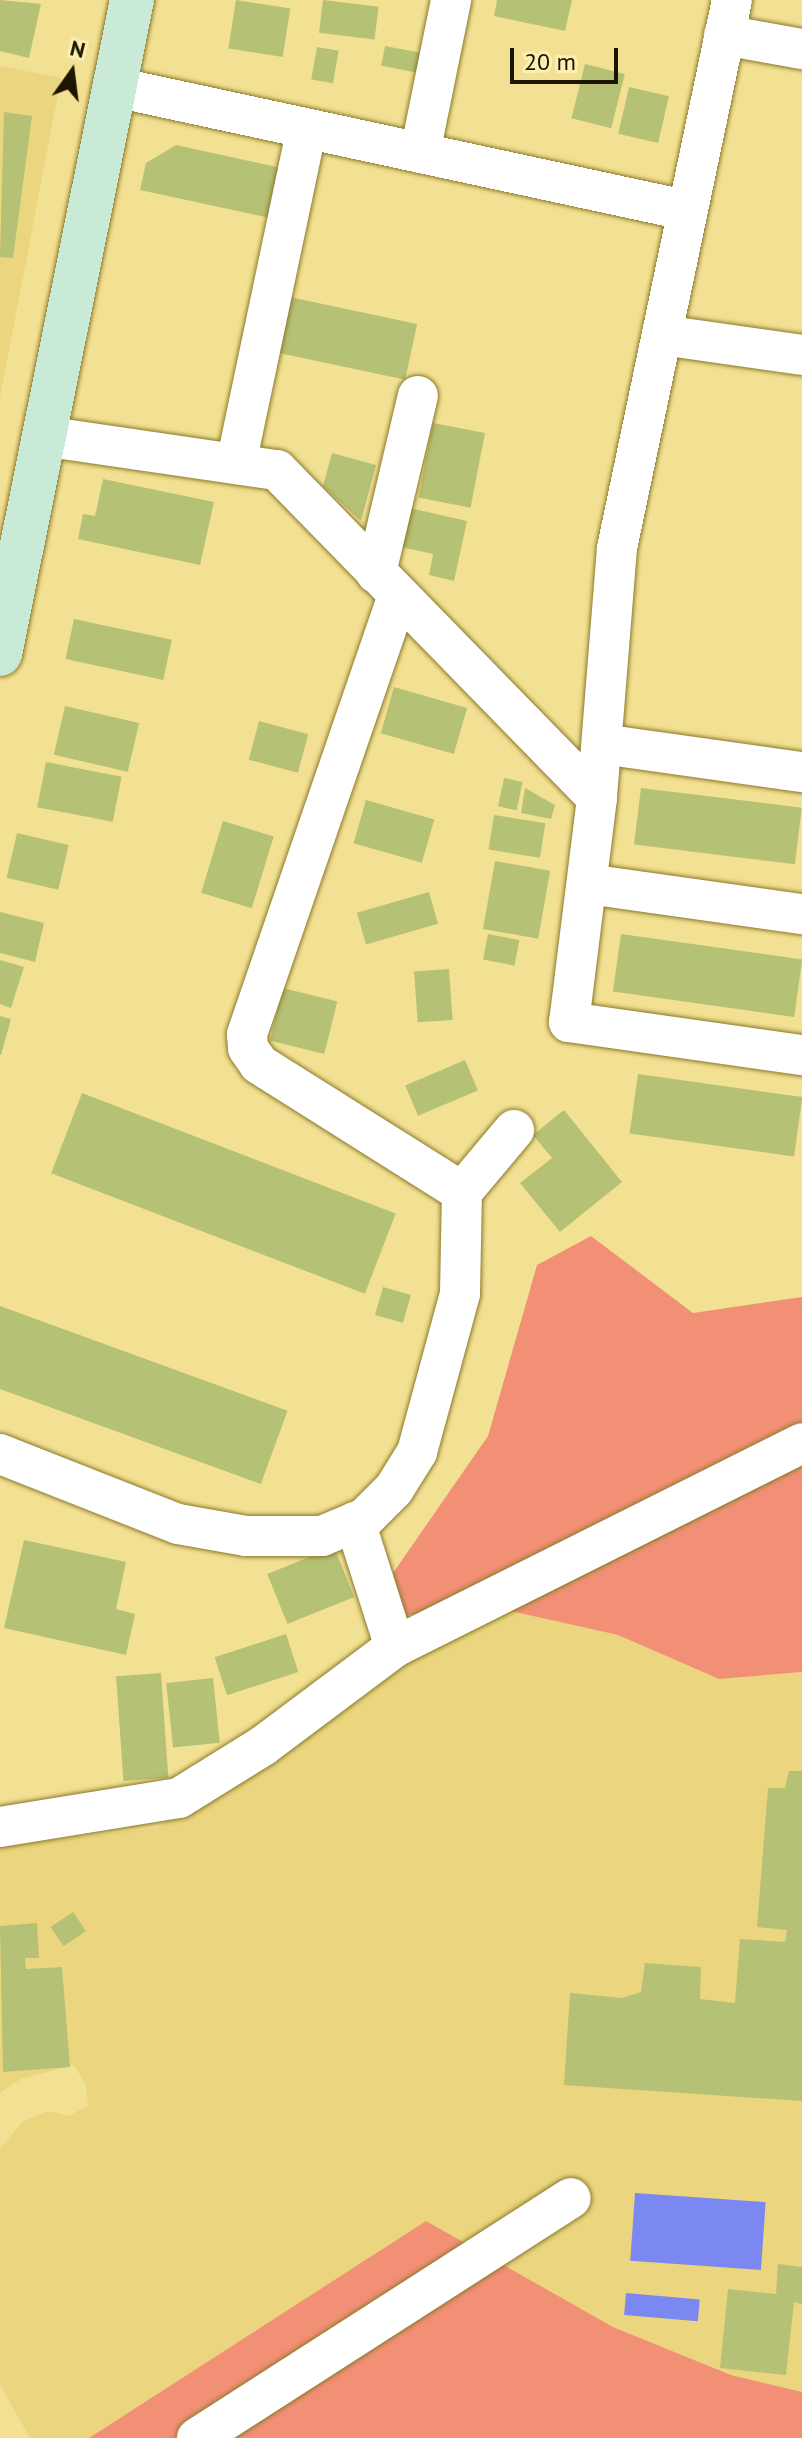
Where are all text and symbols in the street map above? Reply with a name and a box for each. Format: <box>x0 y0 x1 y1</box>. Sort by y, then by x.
north arrow <box>32 32 112 112</box>
scale bar <box>514 32 622 82</box>
text: N <box>67 33 88 64</box>
text: 20 m <box>524 46 576 77</box>

